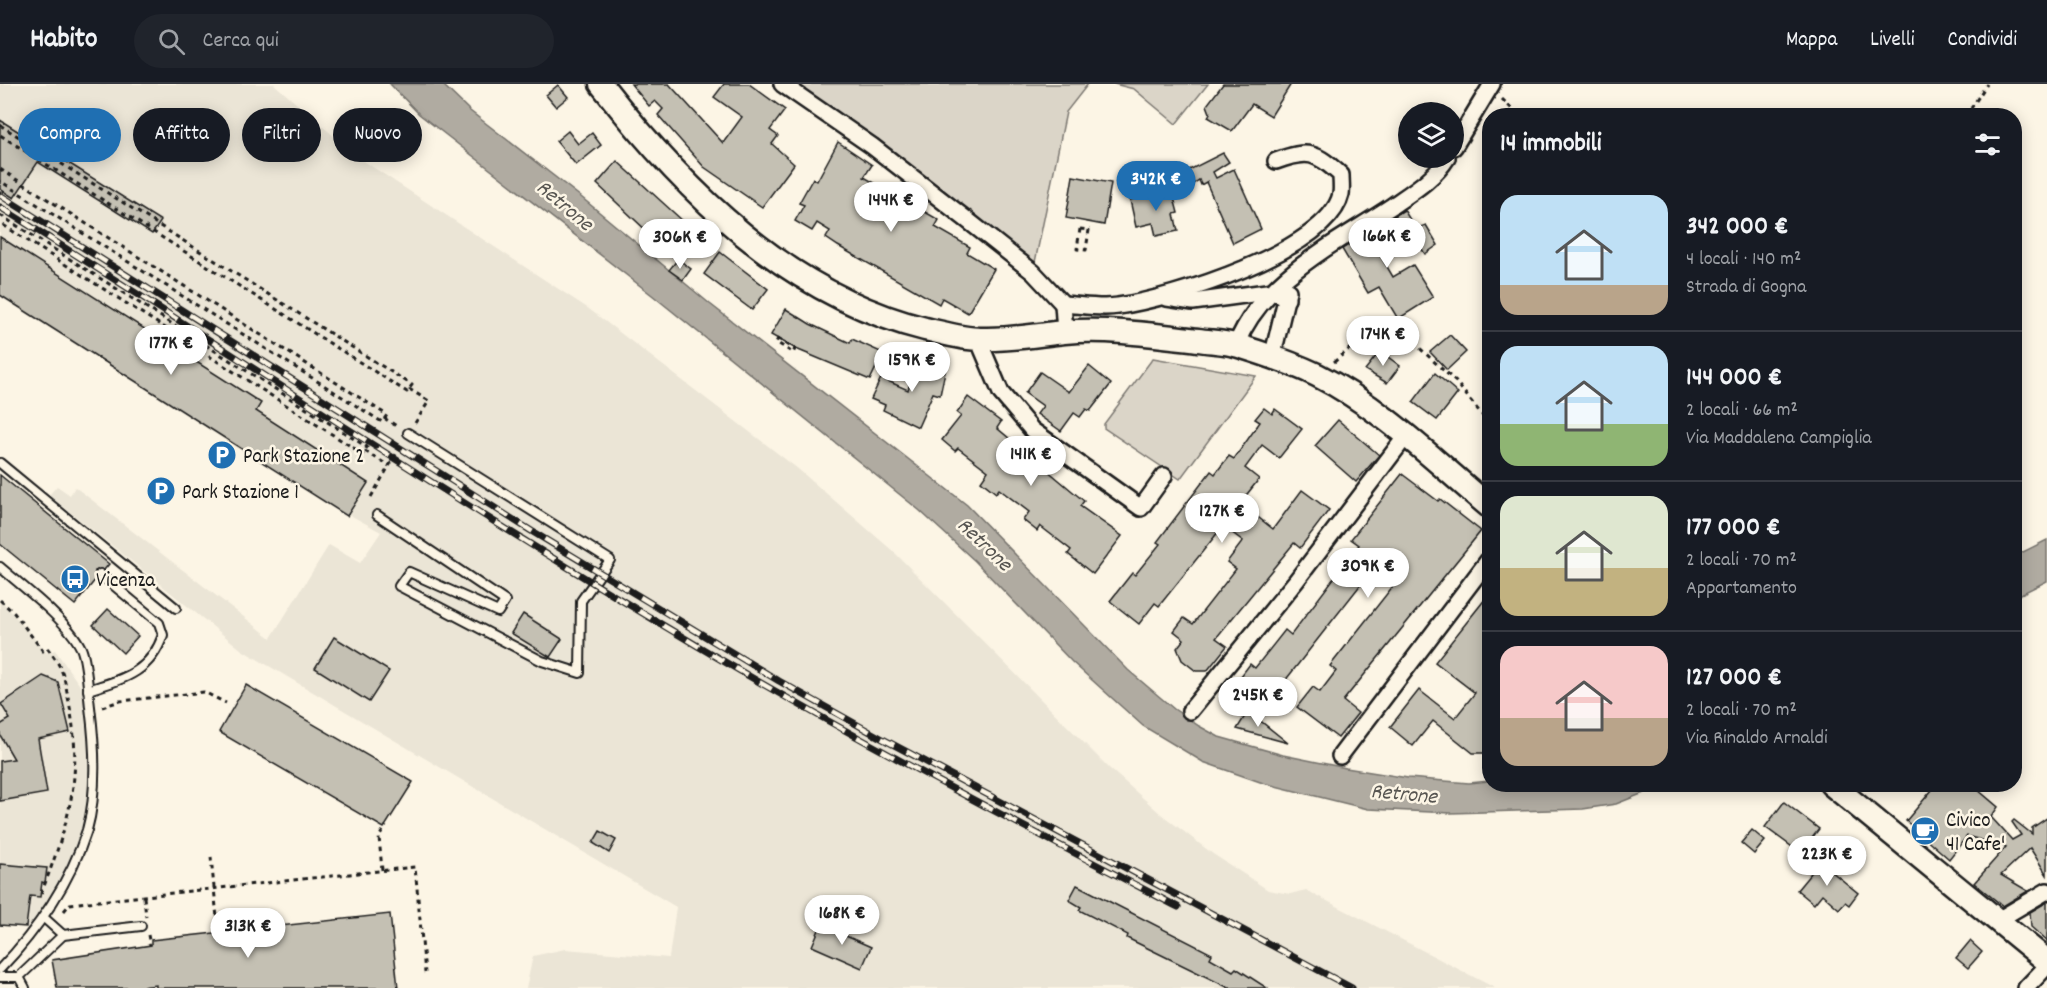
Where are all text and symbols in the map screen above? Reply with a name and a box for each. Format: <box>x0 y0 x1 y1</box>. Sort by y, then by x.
search box <box>134 14 554 68</box>
text: Habito <box>30 21 98 61</box>
icon: search <box>155 25 188 58</box>
text: Cerca qui <box>203 26 279 57</box>
text: Mappa <box>1786 26 1837 56</box>
text: Livelli <box>1870 26 1915 56</box>
text: Condividi <box>1948 26 2017 56</box>
map controls <box>1398 102 1464 168</box>
button: layers <box>1398 102 1464 168</box>
chip: Compra <box>18 108 121 162</box>
chip: Affitta <box>133 108 230 162</box>
chip: Filtri <box>242 108 321 162</box>
chip: Nuovo <box>333 108 422 162</box>
text: 14 immobili <box>1500 126 1601 163</box>
icon: filters <box>1971 128 2004 161</box>
pin: 342K € <box>1107 161 1205 212</box>
text: 342K € <box>1131 166 1181 194</box>
water label: Retrone <box>528 173 600 241</box>
pin: 144K € <box>842 182 940 233</box>
text: 144K € <box>868 187 914 215</box>
text: 342 000 € <box>1686 209 1789 246</box>
pin: 166K € <box>1338 218 1436 269</box>
pin: 306K € <box>631 219 729 270</box>
icon: home <box>1548 219 1620 291</box>
text: 166K € <box>1363 223 1411 251</box>
text: 306K € <box>653 224 707 252</box>
text: 4 locali · 140 m² <box>1686 246 1801 274</box>
text: Strada di Gogna <box>1686 274 1806 302</box>
pin: 174K € <box>1334 316 1432 367</box>
text: 174K € <box>1360 321 1406 349</box>
pin: 177K € <box>122 325 220 376</box>
text: 177K € <box>149 330 193 358</box>
pin: 159K € <box>863 342 961 393</box>
text: 159K € <box>888 347 936 375</box>
text: 144 000 € <box>1686 360 1782 397</box>
icon: home <box>1548 370 1620 442</box>
text: 2 locali · 66 m² <box>1686 397 1798 425</box>
text: Via Maddalena Campiglia <box>1686 425 1872 453</box>
pin: 141K € <box>982 436 1080 487</box>
parking icon: Park Stazione 2 <box>206 439 238 471</box>
text: 141K € <box>1010 441 1052 469</box>
place label: Park Stazione 2 <box>243 443 365 473</box>
parking icon: Park Stazione 1 <box>145 475 177 507</box>
place label: Park Stazione 1 <box>182 479 299 509</box>
pin: 127K € <box>1173 493 1271 544</box>
text: 127K € <box>1199 498 1245 526</box>
text: 177 000 € <box>1686 510 1781 547</box>
water label: Retrone <box>949 511 1019 581</box>
icon: home <box>1548 520 1620 592</box>
text: 2 locali · 70 m² <box>1686 547 1797 575</box>
pin: 309K € <box>1319 548 1417 599</box>
text: 309K € <box>1341 553 1395 581</box>
bus stop icon: Vicenza <box>59 563 91 595</box>
place label: Vicenza <box>96 567 156 597</box>
text: Appartamento <box>1686 575 1797 603</box>
text: 127 000 € <box>1686 660 1782 697</box>
icon: home <box>1548 670 1620 742</box>
pin: 245K € <box>1209 677 1307 728</box>
text: 245K € <box>1232 682 1284 710</box>
text: 2 locali · 70 m² <box>1686 697 1797 725</box>
text: Via Rinaldo Arnaldi <box>1686 725 1828 753</box>
water label: Retrone <box>1369 777 1439 814</box>
place label: Civico 41 Cafe' <box>1946 807 2005 861</box>
cafe icon: Civico 41 Cafe' <box>1909 815 1941 847</box>
pin: 223K € <box>1778 836 1876 887</box>
text: 223K € <box>1801 841 1853 869</box>
pin: 168K € <box>793 895 891 946</box>
text: 168K € <box>818 900 866 928</box>
pin: 313K € <box>199 908 297 959</box>
text: 313K € <box>224 913 272 941</box>

